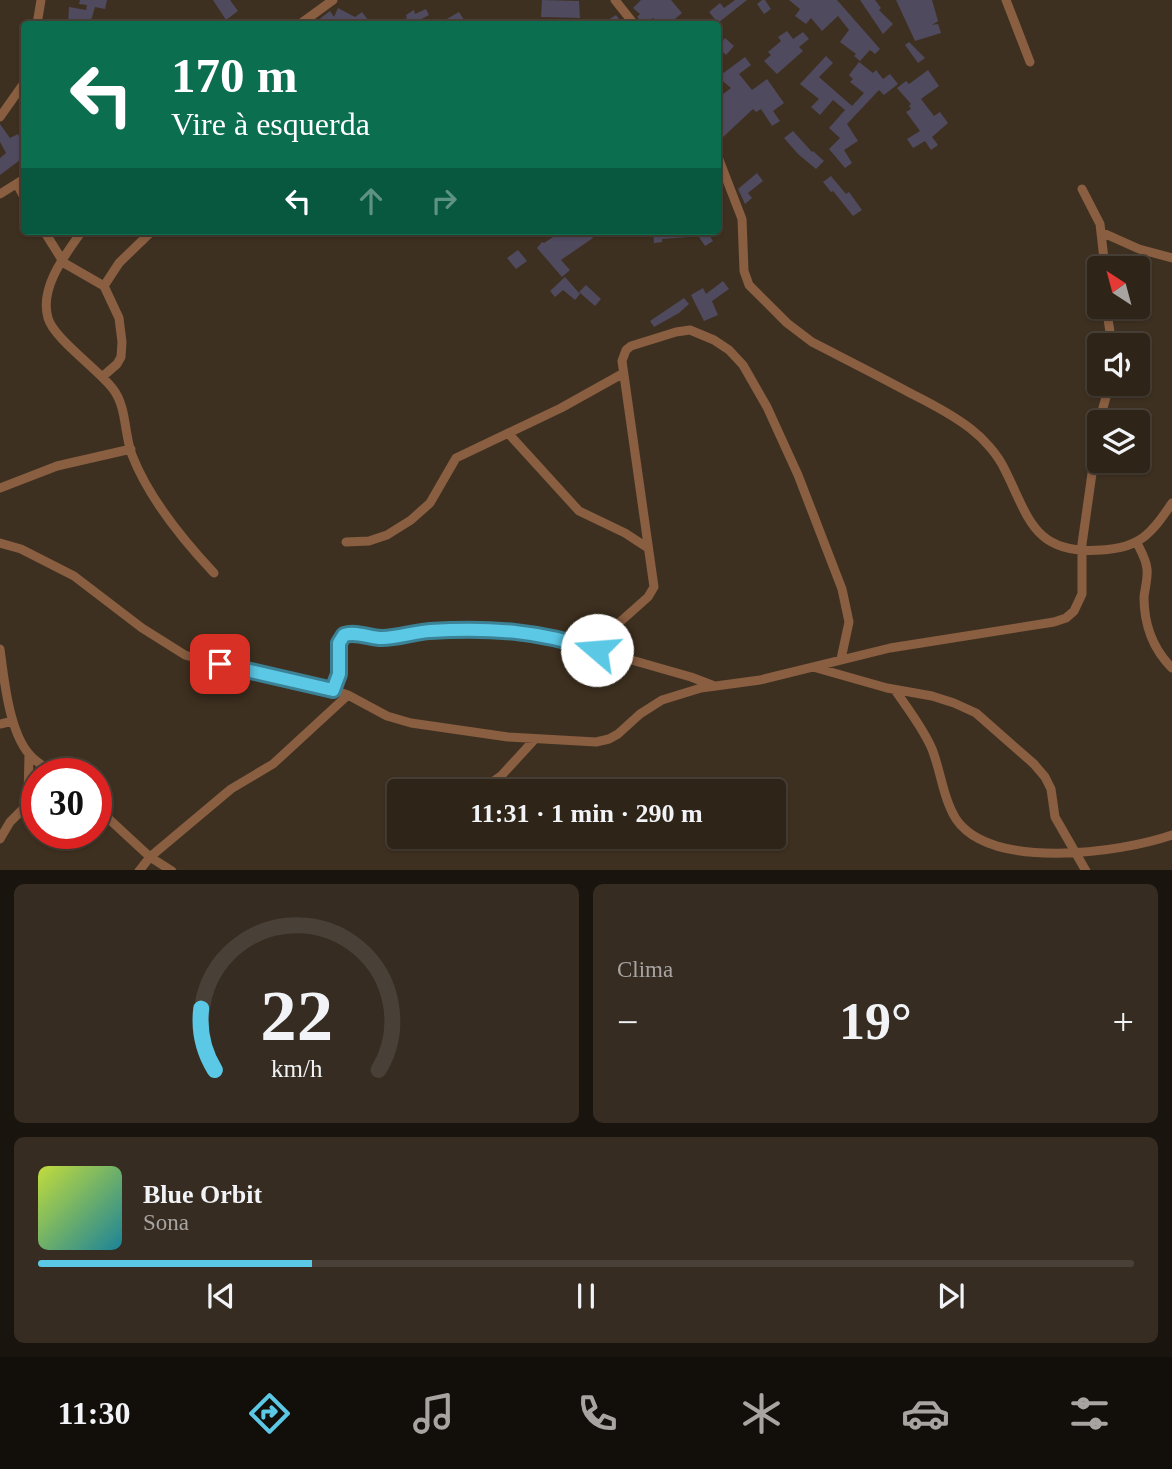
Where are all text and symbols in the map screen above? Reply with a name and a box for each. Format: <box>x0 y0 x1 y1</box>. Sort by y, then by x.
text: 170 m <box>171 48 298 103</box>
icon: left <box>56 49 147 140</box>
text: Vire à esquerda <box>171 106 370 142</box>
icon: left <box>279 182 317 220</box>
icon: ahead <box>352 182 390 220</box>
icon: right <box>425 182 463 220</box>
north arrow <box>1087 256 1150 318</box>
map controls <box>1087 256 1150 473</box>
button: sound <box>1087 333 1150 396</box>
button: layers <box>1087 410 1150 473</box>
position arrow <box>560 613 634 687</box>
pin <box>190 634 250 694</box>
icon: arrive <box>201 645 239 683</box>
speed limit sign: 30 <box>21 758 112 849</box>
text: 11:31 · 1 min · 290 m <box>470 799 703 828</box>
text: Clima <box>617 957 673 982</box>
text: 22 <box>260 975 333 1056</box>
text: 19° <box>839 993 912 1050</box>
text: − <box>617 1001 638 1043</box>
text: + <box>1113 1001 1134 1043</box>
text: km/h <box>271 1054 323 1081</box>
text: Blue Orbit <box>143 1180 262 1209</box>
text: Sona <box>143 1210 189 1235</box>
icon: previous <box>202 1277 240 1315</box>
icon: pause <box>567 1277 605 1315</box>
icon: next <box>932 1277 970 1315</box>
icon: directions <box>245 1389 294 1438</box>
icon: music <box>409 1389 458 1438</box>
icon: phone <box>573 1389 622 1438</box>
icon: climate <box>737 1389 786 1438</box>
icon: car <box>901 1389 950 1438</box>
icon: filters <box>1065 1389 1114 1438</box>
text: 11:30 <box>58 1395 130 1431</box>

